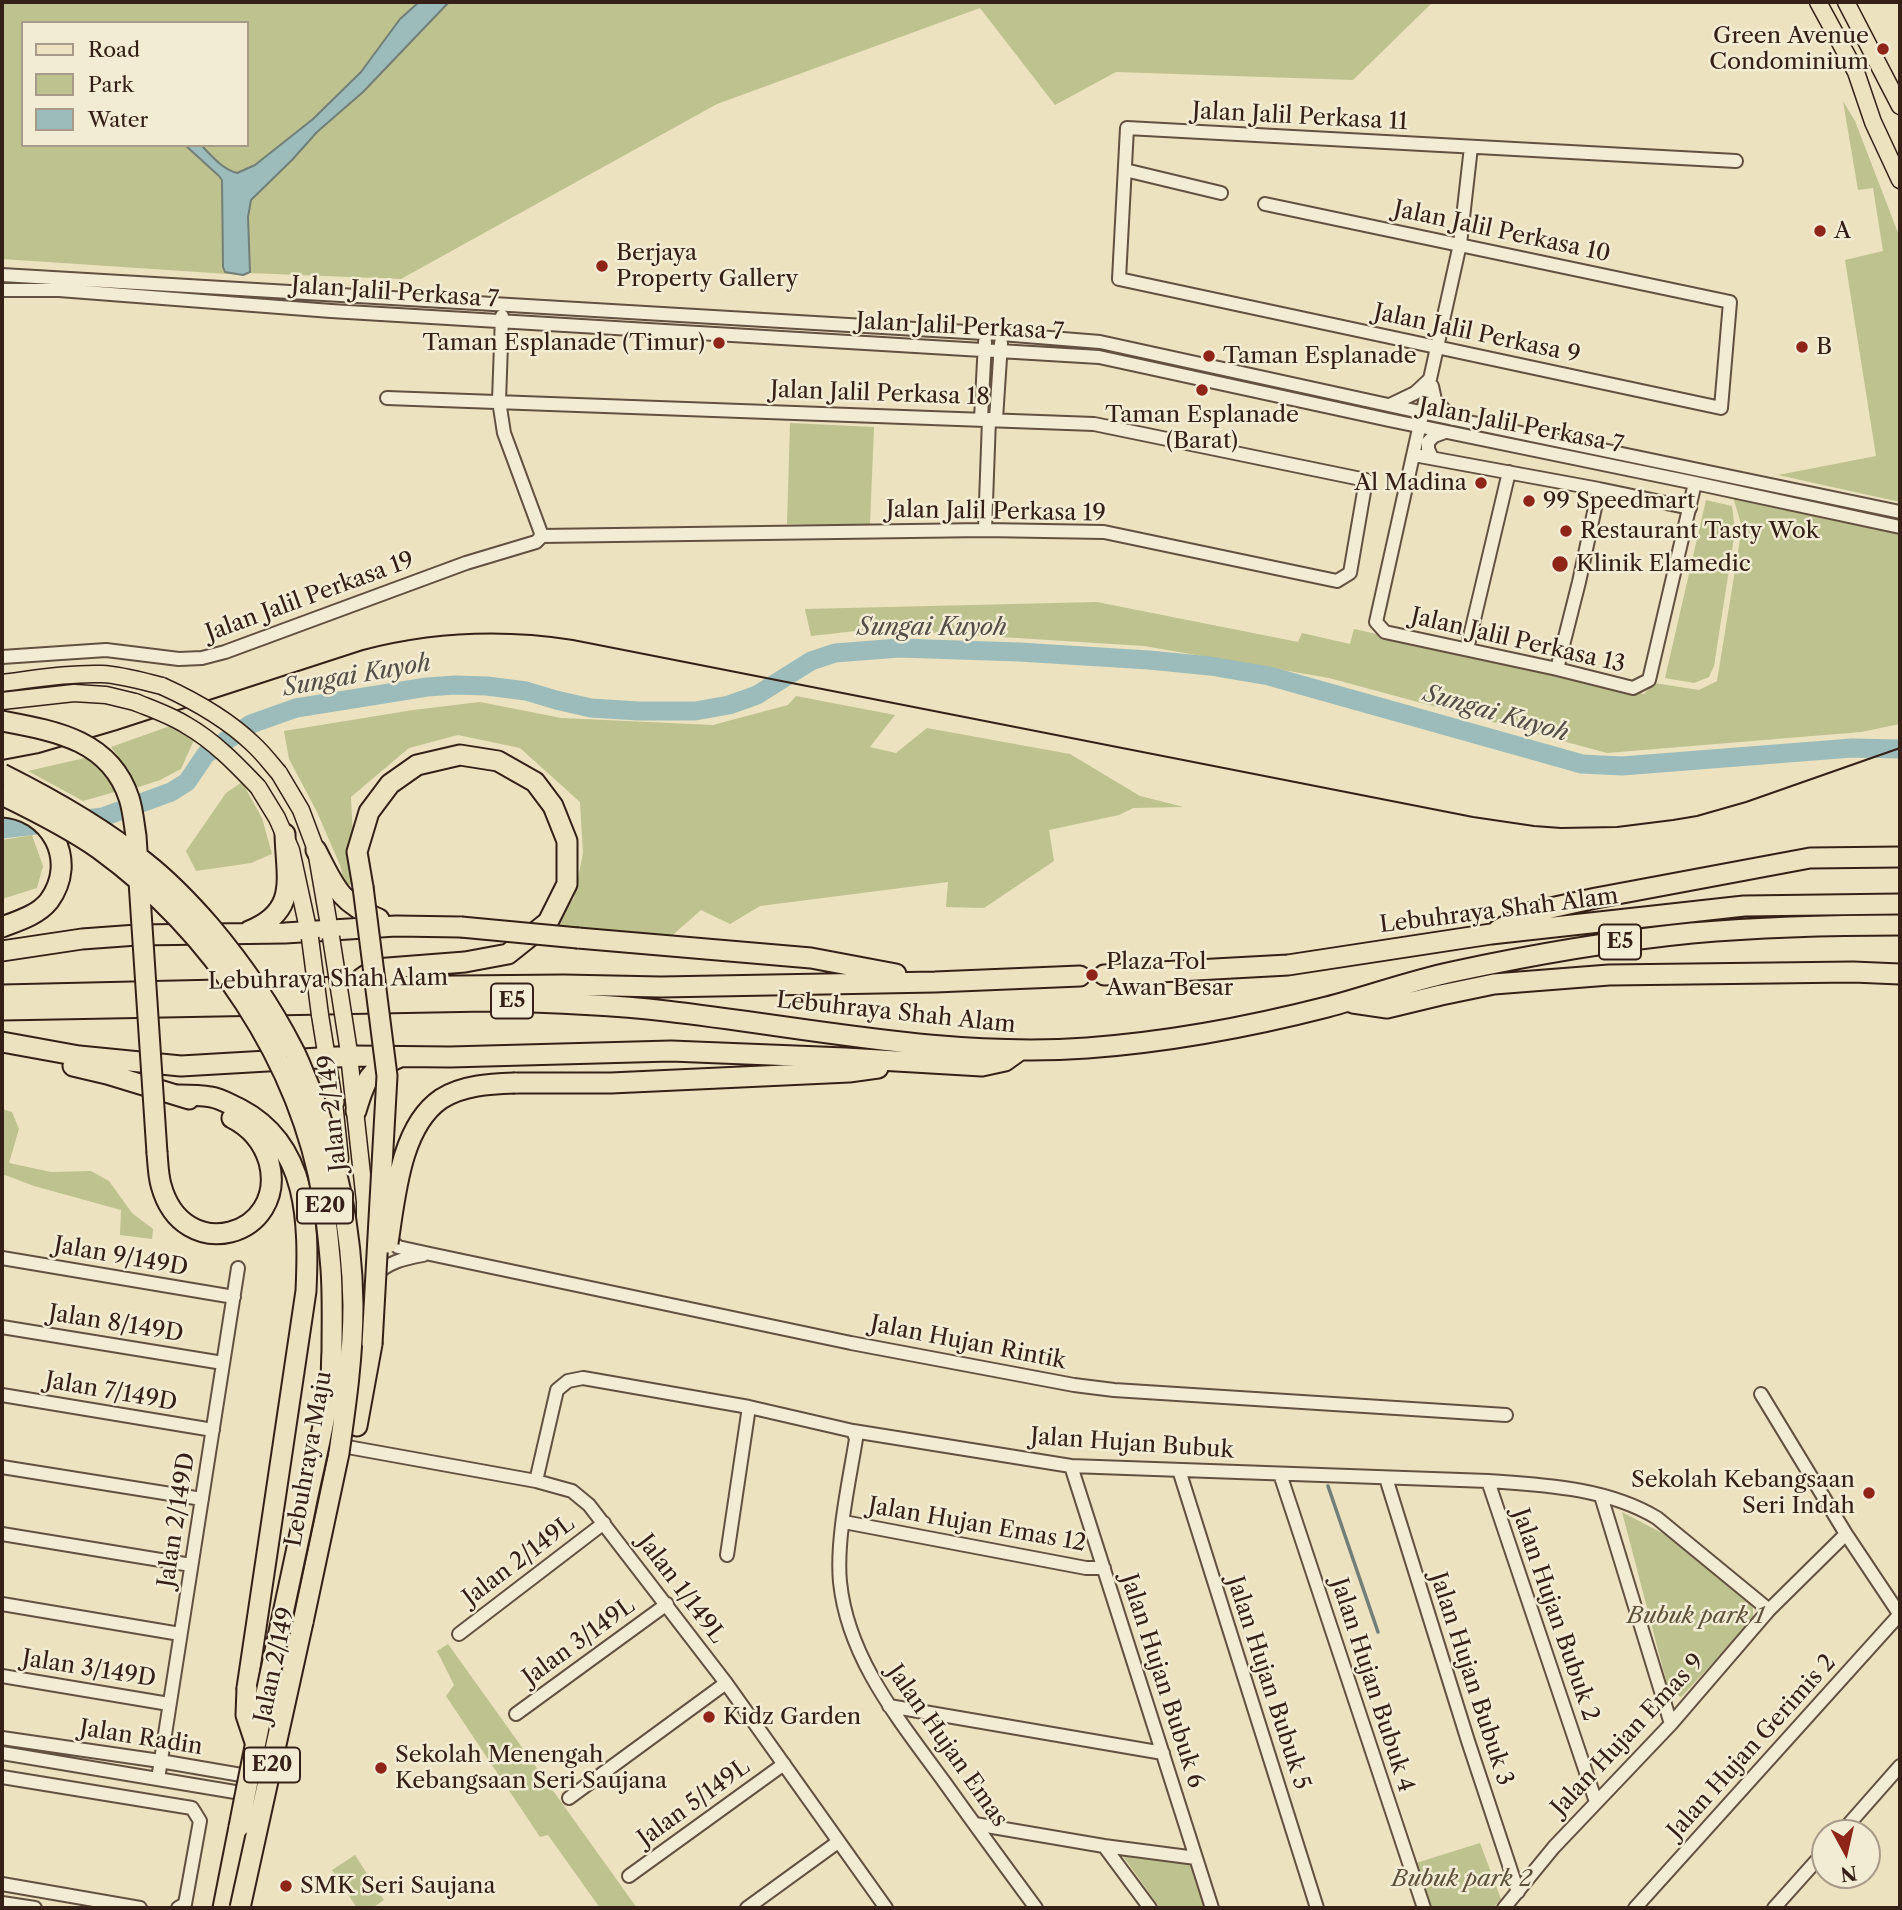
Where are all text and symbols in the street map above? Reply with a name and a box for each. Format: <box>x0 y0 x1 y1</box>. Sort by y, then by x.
legend <box>21 21 248 147</box>
place label: Green Avenue Condominium <box>1709 22 1869 76</box>
text: Road <box>88 37 140 62</box>
marker: Green Avenue Condominium <box>1875 41 1891 57</box>
text: Park <box>88 72 134 97</box>
street label: Jalan Jalil Perkasa 11 <box>1191 98 1409 136</box>
text: Water <box>88 107 148 132</box>
street label: Jalan Jalil Perkasa 10 <box>1391 196 1613 268</box>
place label: A <box>1834 217 1851 245</box>
marker: A <box>1812 223 1828 239</box>
place label: Berjaya Property Gallery <box>616 239 798 293</box>
marker: Berjaya Property Gallery <box>594 258 610 274</box>
street label: Jalan Jalil Perkasa 7 <box>290 272 500 314</box>
street label: Jalan Jalil Perkasa 9 <box>1371 299 1583 369</box>
street label: Jalan Jalil Perkasa 7 <box>855 308 1065 346</box>
place label: Taman Esplanade (Timur) <box>423 329 705 357</box>
place label: B <box>1816 333 1832 361</box>
marker: Taman Esplanade (Timur) <box>711 335 727 351</box>
marker: B <box>1794 339 1810 355</box>
place label: Taman Esplanade <box>1223 342 1417 370</box>
marker: Taman Esplanade <box>1201 348 1217 364</box>
street label: Jalan Jalil Perkasa 18 <box>770 376 990 412</box>
marker: Taman Esplanade (Barat) <box>1194 382 1210 398</box>
street label: Jalan Jalil Perkasa 7 <box>1416 393 1626 459</box>
place label: Taman Esplanade (Barat) <box>1105 401 1299 455</box>
place label: Al Madina <box>1354 469 1467 497</box>
marker: Al Madina <box>1473 475 1489 491</box>
place label: 99 Speedmart <box>1543 487 1695 515</box>
marker: 99 Speedmart <box>1521 493 1537 509</box>
street label: Jalan Jalil Perkasa 19 <box>886 496 1106 528</box>
place label: Restaurant Tasty Wok <box>1580 517 1819 545</box>
marker: Restaurant Tasty Wok <box>1558 523 1574 539</box>
street label: Jalan Jalil Perkasa 19 <box>202 546 418 648</box>
place label: Klinik Elamedic <box>1576 550 1751 578</box>
marker: Klinik Elamedic <box>1550 554 1570 574</box>
street label: Jalan Jalil Perkasa 13 <box>1408 603 1628 679</box>
water label: Sungai Kuyoh <box>857 614 1007 642</box>
water label: Sungai Kuyoh <box>281 649 433 703</box>
water label: Sungai Kuyoh <box>1420 680 1572 748</box>
street label: Lebuhraya Shah Alam <box>1378 883 1620 939</box>
road number: E5 <box>1599 925 1641 960</box>
place label: Plaza Tol Awan Besar <box>1106 948 1234 1002</box>
street label: Lebuhraya Shah Alam <box>208 964 448 996</box>
marker: Plaza Tol Awan Besar <box>1084 967 1100 983</box>
road number: E5 <box>491 984 533 1018</box>
street label: Lebuhraya Shah Alam <box>775 987 1017 1039</box>
street label: Jalan 2/149 <box>313 1053 353 1173</box>
road number: E20 <box>297 1188 353 1224</box>
street label: Jalan 9/149D <box>52 1232 190 1282</box>
street label: Jalan 8/149D <box>47 1300 185 1348</box>
street label: Jalan Hujan Rintik <box>868 1310 1068 1376</box>
street label: Jalan 7/149D <box>43 1367 179 1417</box>
street label: Lebuhraya Maju <box>280 1369 338 1549</box>
street label: Jalan Hujan Bubuk <box>1029 1423 1235 1465</box>
street label: Jalan 2/149D <box>153 1451 201 1589</box>
place label: Sekolah Kebangsaan Seri Indah <box>1631 1466 1855 1520</box>
marker: Sekolah Kebangsaan Seri Indah <box>1861 1485 1877 1501</box>
street label: Jalan Hujan Emas 12 <box>866 1492 1088 1558</box>
street label: Jalan Hujan Bubuk 2 <box>1506 1505 1604 1725</box>
street label: Jalan 2/149L <box>458 1510 580 1612</box>
street label: Jalan 1/149L <box>631 1529 731 1649</box>
street label: Jalan Hujan Bubuk 3 <box>1423 1569 1519 1789</box>
street label: Jalan Hujan Bubuk 6 <box>1114 1571 1210 1791</box>
street label: Jalan Hujan Bubuk 5 <box>1221 1573 1315 1793</box>
street label: Jalan Hujan Bubuk 4 <box>1324 1575 1420 1795</box>
street label: Jalan 3/149L <box>518 1592 640 1692</box>
park label: Bubuk park 1 <box>1627 1602 1765 1630</box>
street label: Jalan 2/149 <box>249 1605 301 1725</box>
street label: Jalan 3/149D <box>20 1645 158 1693</box>
street label: Jalan Hujan Emas 9 <box>1546 1648 1710 1822</box>
street label: Jalan Hujan Gerimis 2 <box>1662 1649 1842 1845</box>
street label: Jalan Hujan Emas <box>881 1660 1013 1832</box>
place label: Kidz Garden <box>723 1703 861 1731</box>
marker: Kidz Garden <box>701 1709 717 1725</box>
street label: Jalan Radin <box>78 1715 204 1761</box>
place label: Sekolah Menengah Kebangsaan Seri Saujana <box>395 1741 667 1795</box>
road number: E20 <box>244 1748 300 1782</box>
street label: Jalan 5/149L <box>633 1753 755 1853</box>
marker: Sekolah Menengah Kebangsaan Seri Saujana <box>373 1760 389 1776</box>
north arrow <box>1811 1819 1881 1889</box>
text: N <box>1839 1861 1858 1886</box>
park label: Bubuk park 2 <box>1392 1865 1532 1893</box>
place label: SMK Seri Saujana <box>300 1872 496 1900</box>
marker: SMK Seri Saujana <box>278 1878 294 1894</box>

